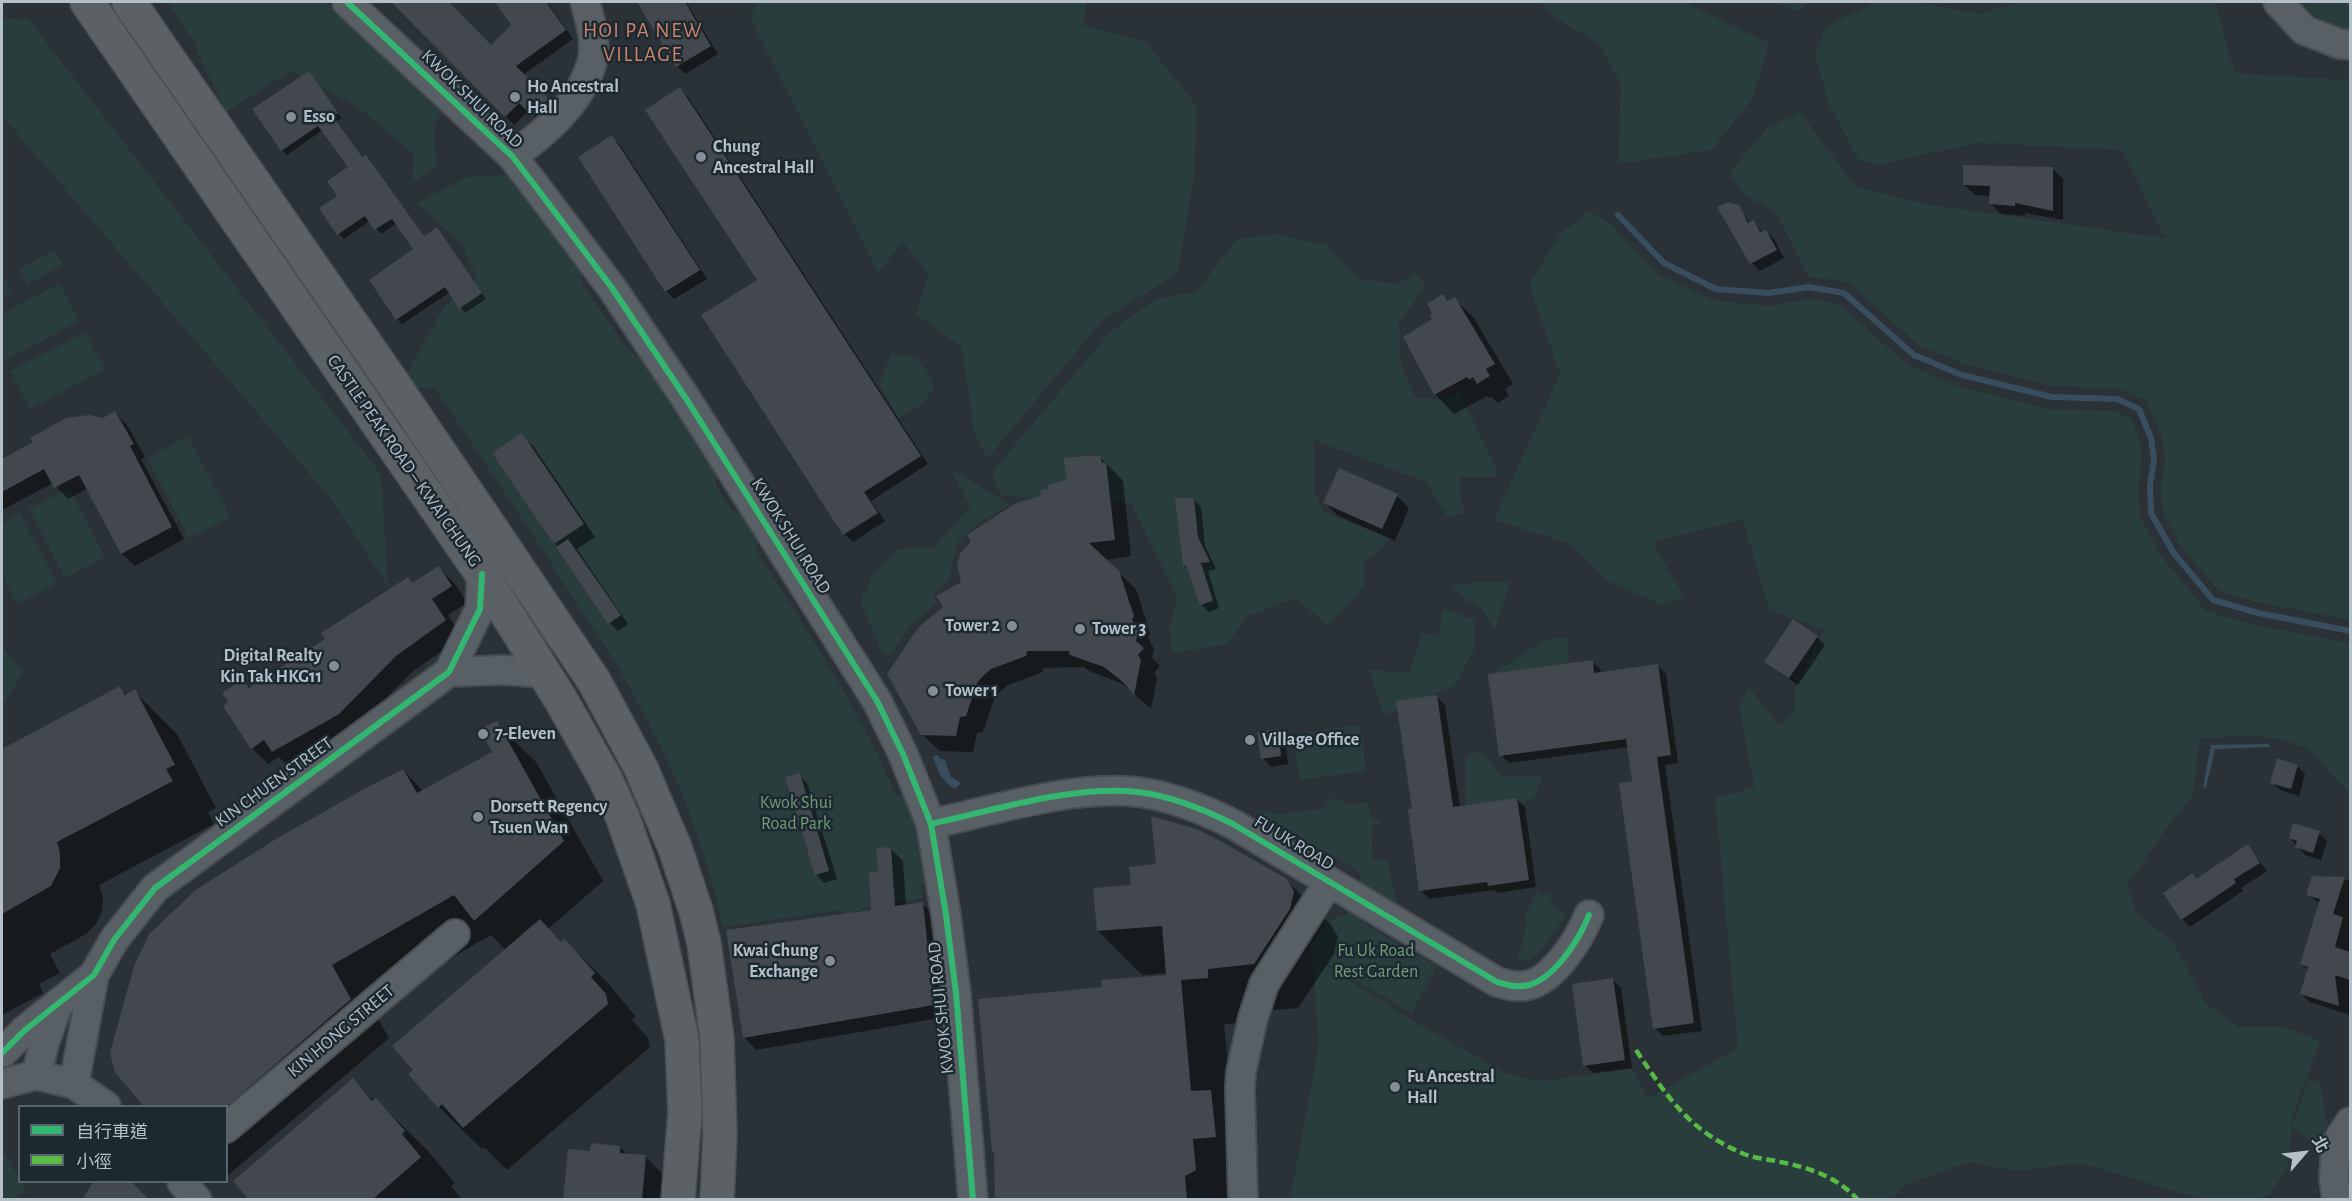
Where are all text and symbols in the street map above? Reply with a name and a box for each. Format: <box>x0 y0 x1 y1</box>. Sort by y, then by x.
district label: HOI PA NEW VILLAGE <box>583 18 703 68</box>
street label: KWOK SHUI ROAD <box>417 45 527 153</box>
place label: Ho Ancestral Hall <box>527 76 619 118</box>
marker: Ho Ancestral Hall <box>508 90 522 104</box>
place label: Esso <box>303 106 335 128</box>
marker: Esso <box>284 110 298 124</box>
place label: Chung Ancestral Hall <box>713 136 814 178</box>
marker: Chung Ancestral Hall <box>694 150 708 164</box>
street label: CASTLE PEAK ROAD – KWAI CHUNG <box>322 351 486 571</box>
street label: KWOK SHUI ROAD <box>747 474 835 598</box>
place label: Tower 2 <box>945 615 1000 637</box>
place label: Tower 3 <box>1092 618 1146 640</box>
marker: Tower 2 <box>1005 619 1019 633</box>
marker: Tower 3 <box>1073 622 1087 636</box>
place label: Digital Realty Kin Tak HKG11 <box>220 645 322 688</box>
marker: Digital Realty Kin Tak HKG11 <box>327 659 341 673</box>
place label: Tower 1 <box>945 680 998 702</box>
marker: Tower 1 <box>926 684 940 698</box>
place label: 7-Eleven <box>495 723 556 745</box>
marker: 7-Eleven <box>476 727 490 741</box>
place label: Village Office <box>1262 729 1359 751</box>
street label: KIN CHUEN STREET <box>211 732 337 832</box>
marker: Village Office <box>1243 733 1257 747</box>
park label: Kwok Shui Road Park <box>760 792 832 834</box>
place label: Dorsett Regency Tsuen Wan <box>490 796 607 838</box>
marker: Dorsett Regency Tsuen Wan <box>471 810 485 824</box>
street label: FU UK ROAD <box>1250 811 1338 875</box>
place label: Kwai Chung Exchange <box>733 940 818 982</box>
park label: Fu Uk Road Rest Garden <box>1334 940 1418 982</box>
street label: KWOK SHUI ROAD <box>923 941 959 1075</box>
marker: Kwai Chung Exchange <box>823 954 837 968</box>
street label: KIN HONG STREET <box>283 980 399 1082</box>
place label: Fu Ancestral Hall <box>1407 1066 1495 1108</box>
marker: Fu Ancestral Hall <box>1388 1080 1402 1094</box>
legend <box>18 1105 228 1183</box>
north arrow <box>2274 1123 2334 1183</box>
text: 自行車道 <box>76 1124 148 1142</box>
text: 北 <box>2309 1134 2331 1155</box>
text: 小徑 <box>76 1154 112 1172</box>

